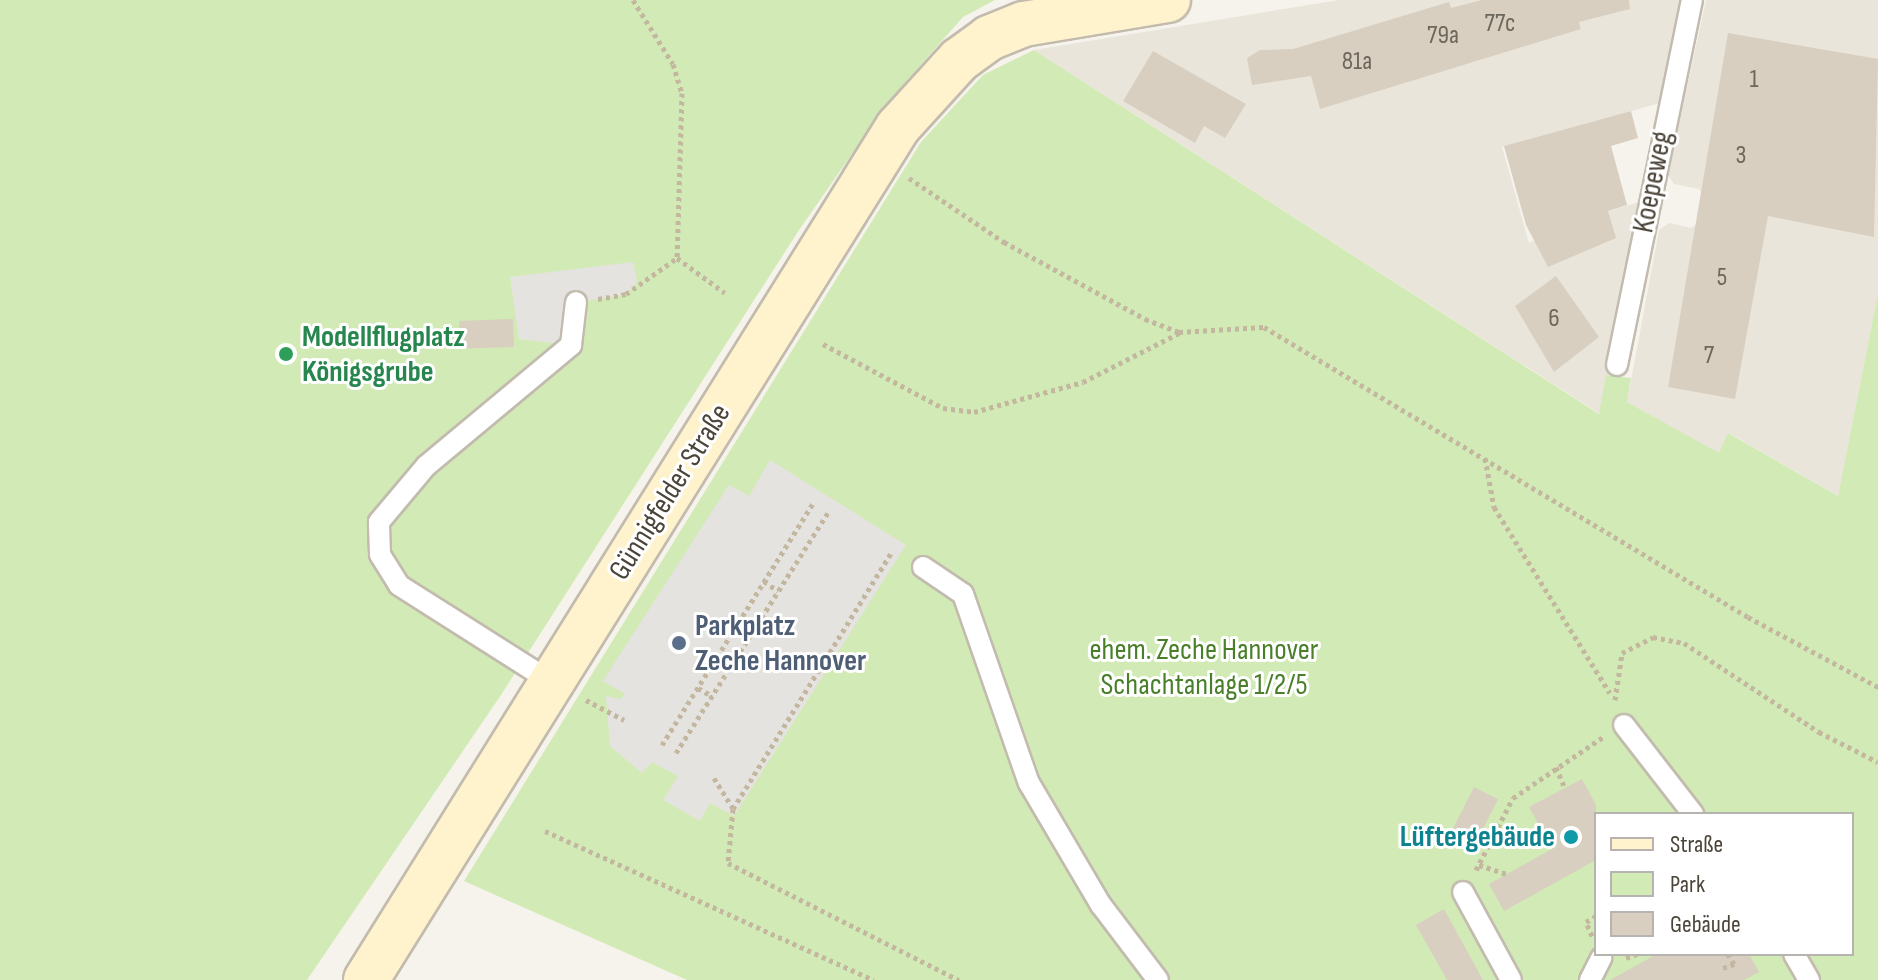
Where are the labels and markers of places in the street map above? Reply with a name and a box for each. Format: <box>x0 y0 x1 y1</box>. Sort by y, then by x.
place label: Modellflugplatz Königsgrube <box>302 319 465 390</box>
marker: Modellflugplatz Königsgrube <box>277 345 295 363</box>
place label: Parkplatz Zeche Hannover <box>695 608 866 678</box>
marker: Parkplatz Zeche Hannover <box>670 634 688 652</box>
place label: Lüftergebäude <box>1400 819 1555 855</box>
marker: Lüftergebäude <box>1562 828 1580 846</box>

